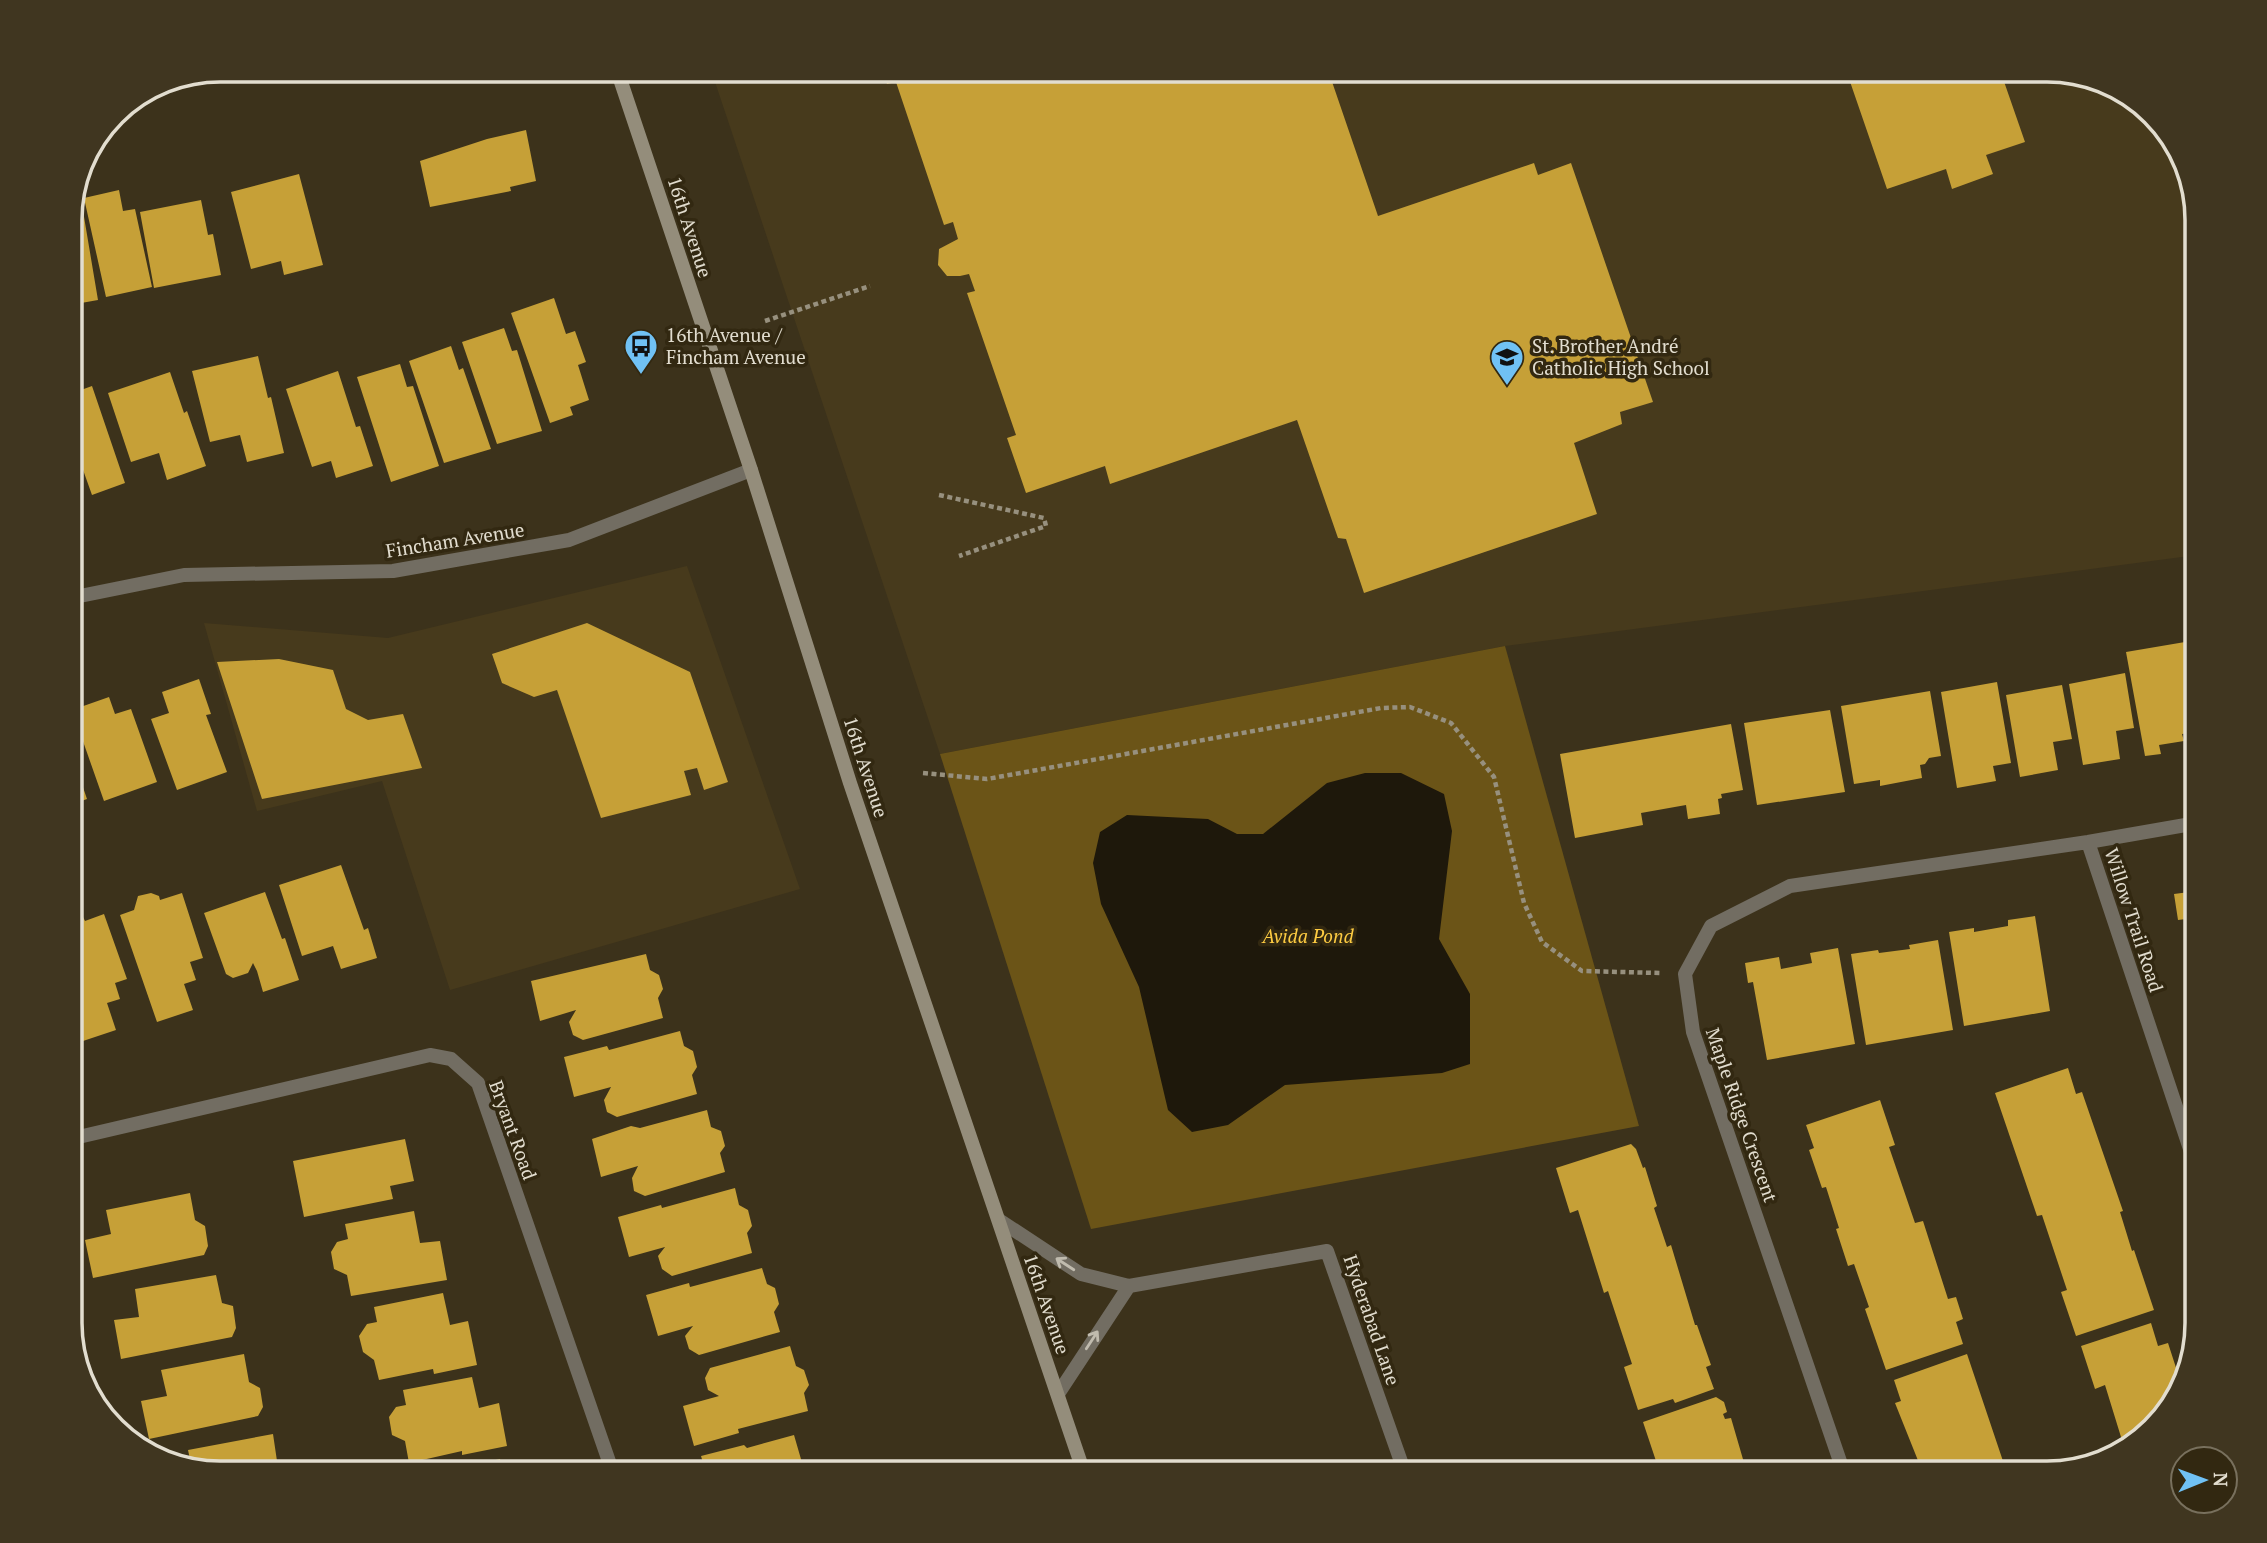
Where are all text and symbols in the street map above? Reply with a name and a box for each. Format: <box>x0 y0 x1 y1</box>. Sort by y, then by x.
street label: 16th Avenue <box>662 173 719 281</box>
place label: 16th Avenue / Fincham Avenue <box>666 322 806 369</box>
bus stop icon: 16th Avenue / Fincham Avenue <box>622 327 660 376</box>
place label: St. Brother André Catholic High School <box>1532 333 1710 380</box>
school or university icon: St. Brother André Catholic High School <box>1488 338 1526 387</box>
street label: Fincham Avenue <box>384 516 526 563</box>
street label: 16th Avenue <box>838 713 895 821</box>
street label: Willow Trail Road <box>2099 845 2170 996</box>
park label: Avida Pond <box>1261 923 1355 948</box>
street label: Maple Ridge Crescent <box>1701 1024 1784 1205</box>
street label: Bryant Road <box>484 1077 543 1183</box>
street label: 16th Avenue <box>1019 1250 1076 1358</box>
street label: Hyderabad Lane <box>1338 1251 1406 1388</box>
one-way arrow <box>1056 1256 1075 1271</box>
one-way arrow <box>1086 1330 1100 1350</box>
north arrow <box>2169 1445 2239 1515</box>
text: N <box>2209 1472 2234 1488</box>

